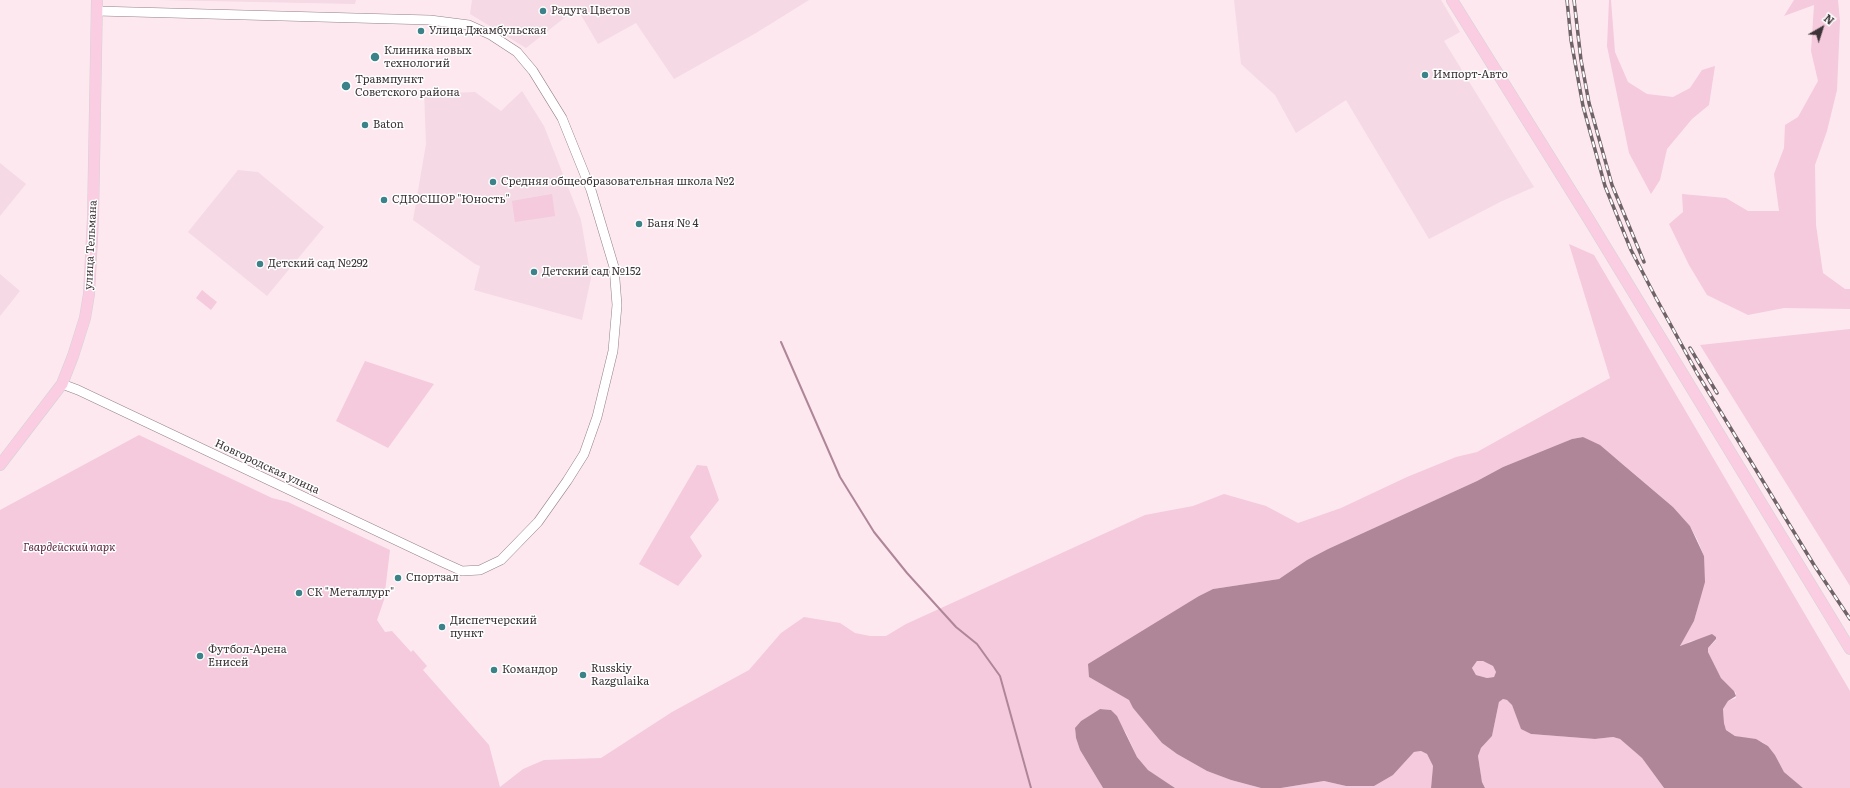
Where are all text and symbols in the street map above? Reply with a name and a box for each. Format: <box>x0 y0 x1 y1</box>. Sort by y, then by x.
place label: Радуга Цветов <box>551 4 630 18</box>
marker: Радуга Цветов <box>538 6 548 16</box>
north arrow <box>1802 8 1842 48</box>
text: N <box>1821 10 1838 28</box>
place label: Улица Джамбульская <box>429 24 547 38</box>
marker: Улица Джамбульская <box>416 26 426 36</box>
place label: Клиника новых технологий <box>384 44 471 70</box>
marker: Клиника новых технологий <box>369 51 381 63</box>
place label: Импорт-Авто <box>1433 68 1508 82</box>
marker: Импорт-Авто <box>1420 70 1430 80</box>
place label: Травмпункт Советского района <box>355 73 460 99</box>
marker: Травмпункт Советского района <box>340 80 352 92</box>
place label: Baton <box>373 118 404 132</box>
marker: Baton <box>360 120 370 130</box>
place label: Средняя общеобразовательная школа №2 <box>501 175 734 189</box>
marker: Средняя общеобразовательная школа №2 <box>488 177 498 187</box>
place label: СДЮСШОР "Юность" <box>392 193 510 207</box>
marker: СДЮСШОР "Юность" <box>379 195 389 205</box>
street label: улица Тельмана <box>82 200 100 290</box>
place label: Баня № 4 <box>647 217 699 231</box>
marker: Баня № 4 <box>634 219 644 229</box>
place label: Детский сад №292 <box>268 257 368 271</box>
marker: Детский сад №292 <box>255 259 265 269</box>
place label: Детский сад №152 <box>542 265 641 279</box>
marker: Детский сад №152 <box>529 267 539 277</box>
street label: Новгородская улица <box>213 437 321 497</box>
park label: Гвардейский парк <box>23 541 115 555</box>
place label: Спортзал <box>406 571 459 585</box>
marker: Спортзал <box>393 573 403 583</box>
place label: СК "Металлург" <box>307 586 394 600</box>
marker: СК "Металлург" <box>294 588 304 598</box>
place label: Диспетчерский пункт <box>450 614 537 640</box>
marker: Диспетчерский пункт <box>437 622 447 632</box>
place label: Футбол-Арена Енисей <box>208 643 287 669</box>
marker: Футбол-Арена Енисей <box>195 651 205 661</box>
place label: Russkiy Razgulaika <box>591 662 649 688</box>
place label: Командор <box>502 663 558 677</box>
marker: Командор <box>489 665 499 675</box>
marker: Russkiy Razgulaika <box>578 670 588 680</box>

